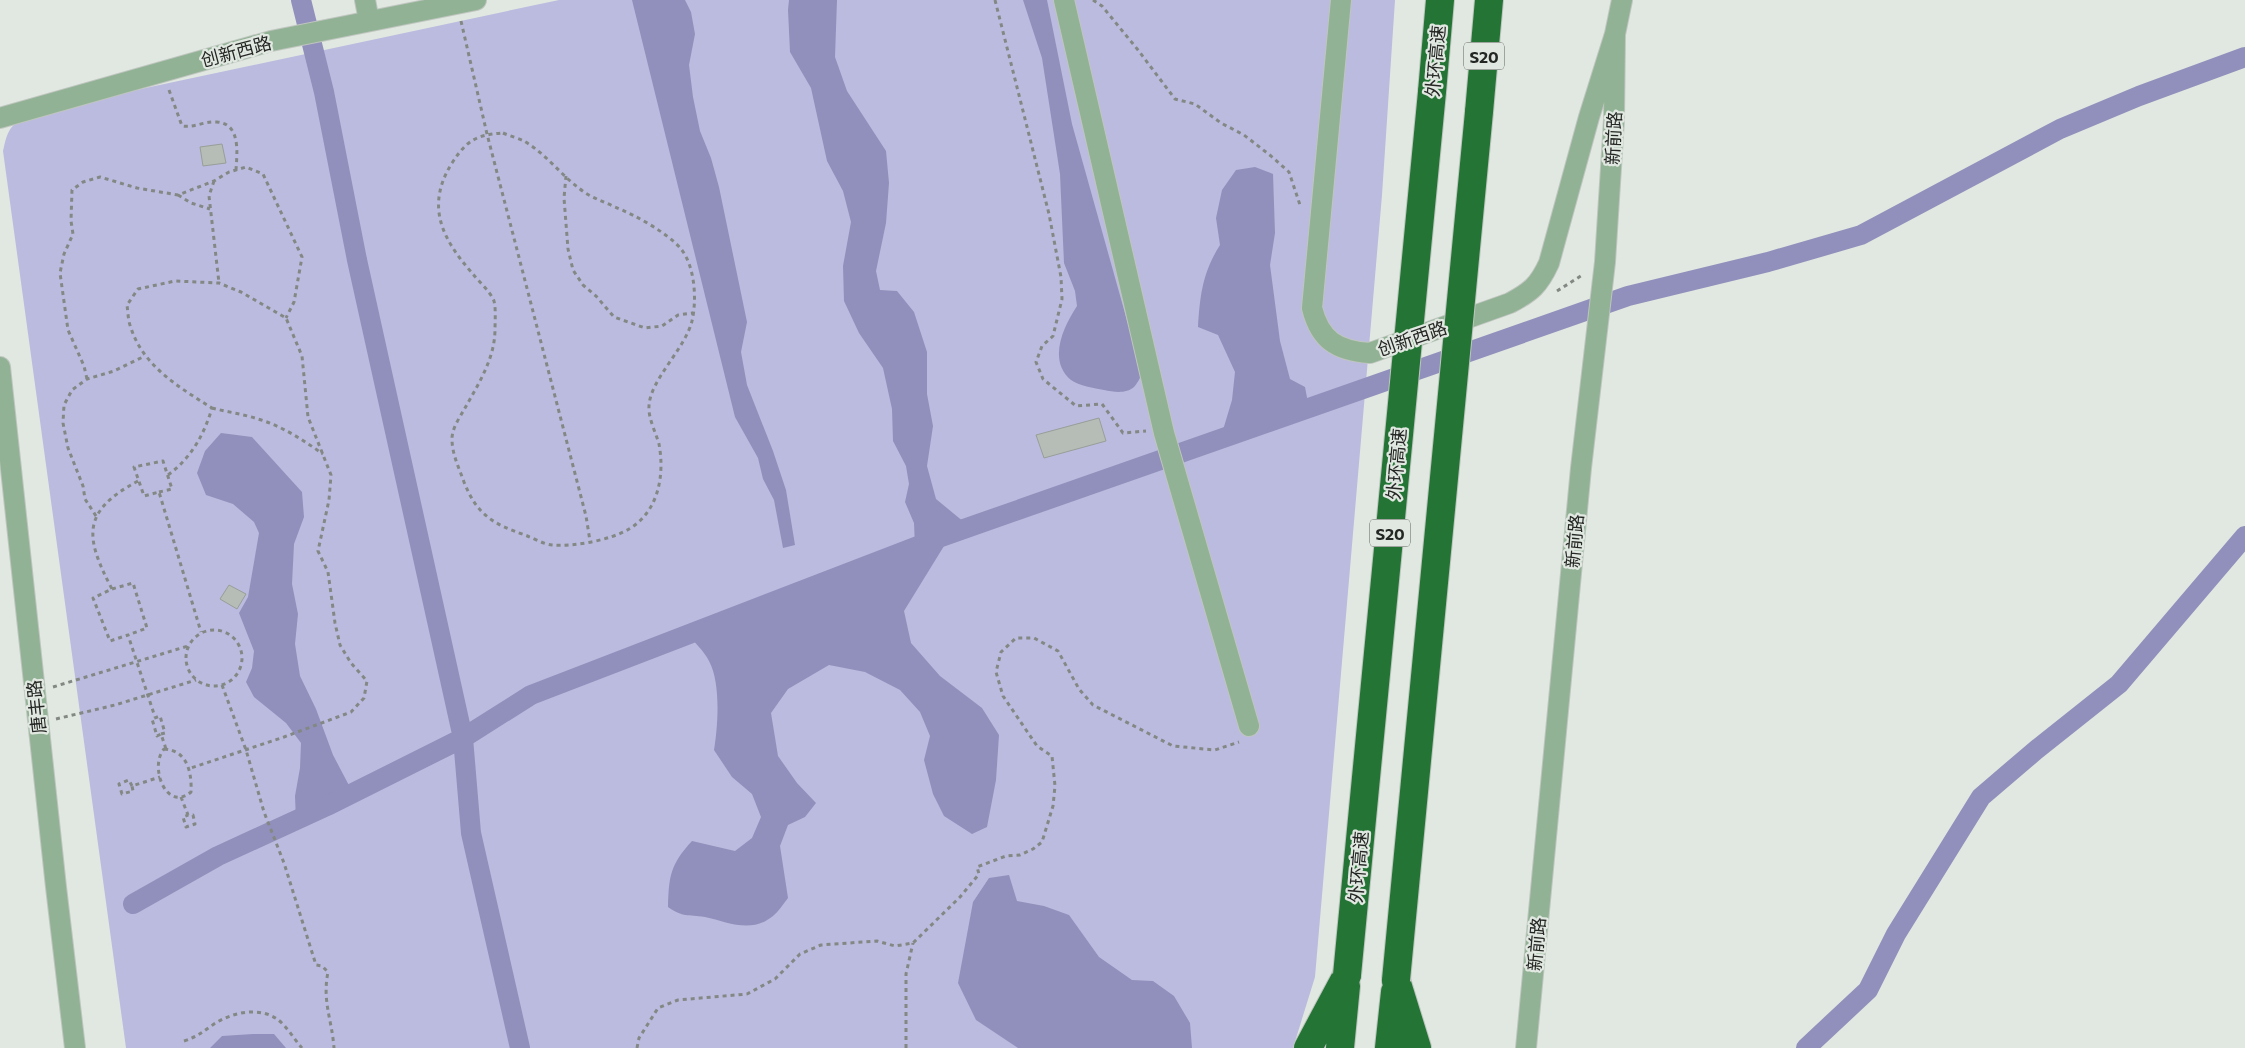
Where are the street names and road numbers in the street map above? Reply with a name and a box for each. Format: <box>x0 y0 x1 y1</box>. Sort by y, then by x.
street label: 外环高速 <box>1421 24 1449 98</box>
street label: 创新西路 <box>198 31 274 71</box>
road number: S20 <box>1464 42 1504 70</box>
street label: 新前路 <box>1601 110 1625 166</box>
street label: 创新西路 <box>1374 316 1450 360</box>
street label: 外环高速 <box>1382 427 1410 501</box>
street label: 新前路 <box>1561 513 1587 569</box>
road number: S20 <box>1370 520 1410 546</box>
street label: 唐丰路 <box>22 679 50 735</box>
street label: 外环高速 <box>1344 830 1372 904</box>
street label: 新前路 <box>1523 916 1549 972</box>

